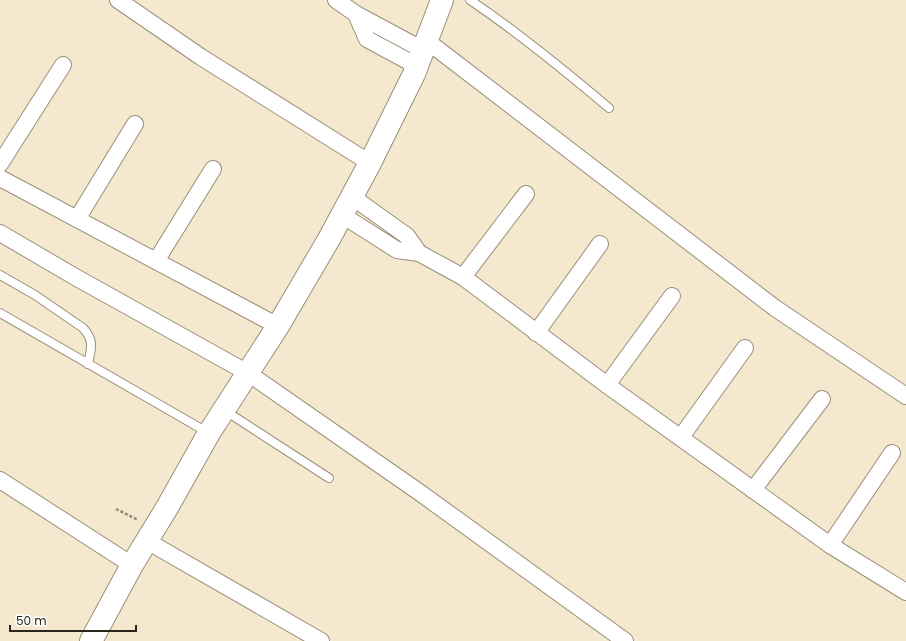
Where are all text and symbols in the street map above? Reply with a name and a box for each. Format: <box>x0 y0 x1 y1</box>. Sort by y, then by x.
scale bar <box>10 607 136 633</box>
text: 50 m <box>16 612 47 629</box>

